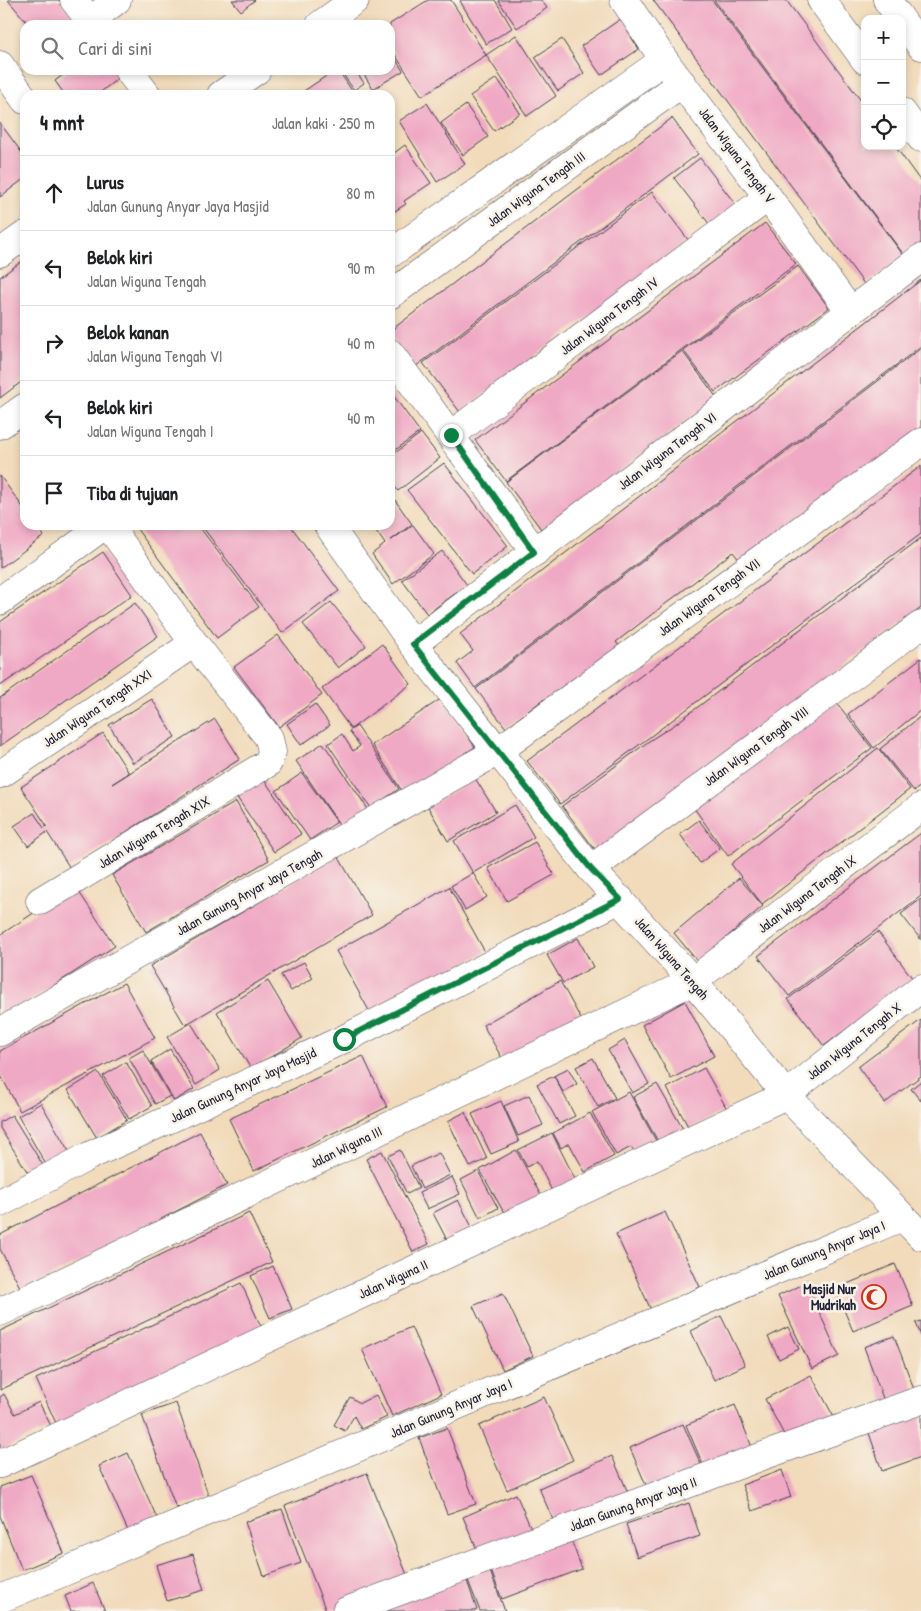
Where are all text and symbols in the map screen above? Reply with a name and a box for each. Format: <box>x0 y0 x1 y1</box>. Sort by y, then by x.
map controls <box>861 15 906 150</box>
button: + <box>861 15 906 60</box>
search box <box>20 20 395 75</box>
icon: search <box>38 34 66 62</box>
text: Cari di sini <box>78 35 152 61</box>
button: − <box>861 60 906 105</box>
street label: Jalan Wiguna Tengah V <box>694 103 780 207</box>
button: locate <box>861 105 906 150</box>
text: 4 mnt <box>40 108 84 137</box>
text: Jalan kaki · 250 m <box>272 112 375 134</box>
street label: Jalan Wiguna Tengah III <box>483 146 589 232</box>
text: Lurus <box>87 169 124 195</box>
icon: ahead <box>40 179 68 207</box>
text: 80 m <box>346 182 375 204</box>
text: Jalan Gunung Anyar Jaya Masjid <box>87 195 269 217</box>
text: Belok kiri <box>87 244 153 270</box>
icon: left <box>40 254 68 282</box>
text: 90 m <box>347 257 375 279</box>
text: Jalan Wiguna Tengah <box>87 270 206 292</box>
street label: Jalan Wiguna Tengah IV <box>556 272 662 360</box>
text: Belok kanan <box>87 319 169 345</box>
icon: right <box>40 329 68 357</box>
text: 40 m <box>347 332 375 354</box>
text: Jalan Wiguna Tengah VI <box>87 345 222 367</box>
text: Belok kiri <box>87 394 153 420</box>
icon: left <box>40 404 68 432</box>
text: 40 m <box>347 407 375 429</box>
street label: Jalan Wiguna Tengah VI <box>614 407 720 495</box>
text: Jalan Wiguna Tengah I <box>87 420 213 442</box>
route end <box>440 424 463 447</box>
icon: arrive <box>40 479 68 507</box>
text: Tiba di tujuan <box>87 480 178 506</box>
street label: Jalan Wiguna Tengah VII <box>654 553 764 641</box>
street label: Jalan Wiguna Tengah XXI <box>39 664 155 752</box>
street label: Jalan Wiguna Tengah VIII <box>700 701 812 791</box>
street label: Jalan Wiguna Tengah XIX <box>94 790 214 873</box>
street label: Jalan Gunung Anyar Jaya Tengah <box>172 843 326 940</box>
street label: Jalan Wiguna Tengah IX <box>753 850 861 938</box>
street label: Jalan Wiguna Tengah <box>630 912 714 1004</box>
street label: Jalan Wiguna Tengah X <box>802 997 906 1085</box>
route start <box>333 1028 356 1051</box>
street label: Jalan Gunung Anyar Jaya Masjid <box>167 1042 320 1128</box>
street label: Jalan Wiguna III <box>307 1121 385 1173</box>
street label: Jalan Gunung Anyar Jaya I <box>760 1215 888 1285</box>
street label: Jalan Wiguna II <box>355 1254 431 1304</box>
place label: Masjid Nur Mudrikah <box>803 1279 857 1314</box>
mosque icon: Masjid Nur Mudrikah <box>861 1284 887 1310</box>
street label: Jalan Gunung Anyar Jaya I <box>387 1373 515 1443</box>
street label: Jalan Gunung Anyar Jaya II <box>566 1472 700 1536</box>

